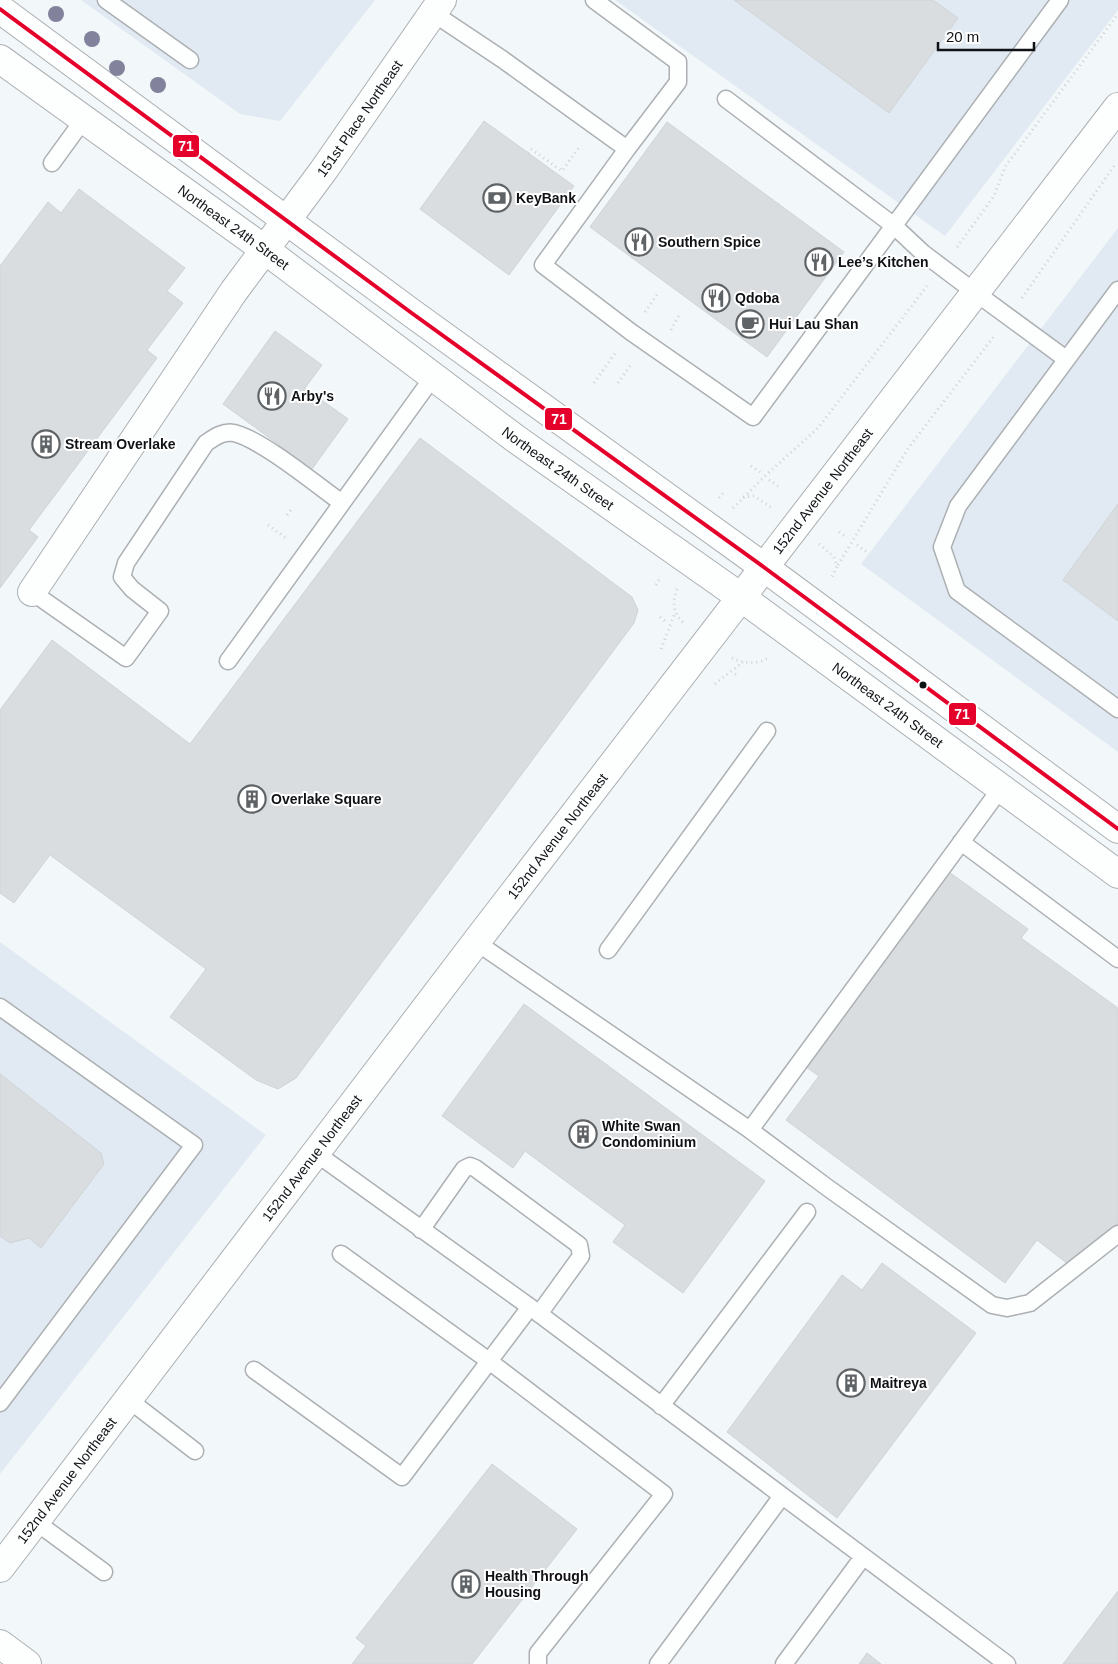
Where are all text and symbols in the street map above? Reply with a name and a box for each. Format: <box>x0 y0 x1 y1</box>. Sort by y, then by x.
scale bar <box>938 20 1034 52</box>
text: 20 m <box>946 28 979 45</box>
street label: 151st Place Northeast <box>314 57 406 180</box>
line badge: 71 <box>172 134 200 158</box>
text: 71 <box>178 138 194 154</box>
street label: Northeast 24th Street <box>175 182 292 273</box>
bank icon: KeyBank <box>482 183 512 213</box>
place label: KeyBank <box>516 190 576 206</box>
restaurant icon: Southern Spice <box>624 227 654 257</box>
place label: Southern Spice <box>658 234 761 250</box>
restaurant icon: Lee’s Kitchen <box>804 247 834 277</box>
place label: Lee’s Kitchen <box>838 254 929 270</box>
restaurant icon: Qdoba <box>701 283 731 313</box>
place label: Qdoba <box>735 290 780 306</box>
cafe icon: Hui Lau Shan <box>735 309 765 339</box>
place label: Hui Lau Shan <box>769 316 858 332</box>
restaurant icon: Arby's <box>257 381 287 411</box>
place label: Arby's <box>291 388 334 404</box>
line badge: 71 <box>544 407 573 431</box>
text: 71 <box>551 411 567 427</box>
street label: Northeast 24th Street <box>499 423 617 513</box>
street label: 152nd Avenue Northeast <box>769 425 876 557</box>
building icon: Stream Overlake <box>31 429 61 459</box>
place label: Stream Overlake <box>65 436 176 452</box>
street label: Northeast 24th Street <box>829 659 946 751</box>
unlabelled marker <box>918 680 928 690</box>
line badge: 71 <box>948 702 977 726</box>
text: 71 <box>954 706 970 722</box>
street label: 152nd Avenue Northeast <box>504 770 611 902</box>
building icon: Overlake Square <box>237 784 267 814</box>
place label: Overlake Square <box>271 791 382 807</box>
street label: 152nd Avenue Northeast <box>259 1092 365 1224</box>
place label: White Swan Condominium <box>602 1118 696 1150</box>
building icon: White Swan Condominium <box>568 1119 598 1149</box>
building icon: Maitreya <box>836 1368 866 1398</box>
place label: Maitreya <box>870 1375 927 1391</box>
street label: 152nd Avenue Northeast <box>14 1414 120 1547</box>
place label: Health Through Housing <box>485 1568 588 1600</box>
building icon: Health Through Housing <box>451 1569 481 1599</box>

